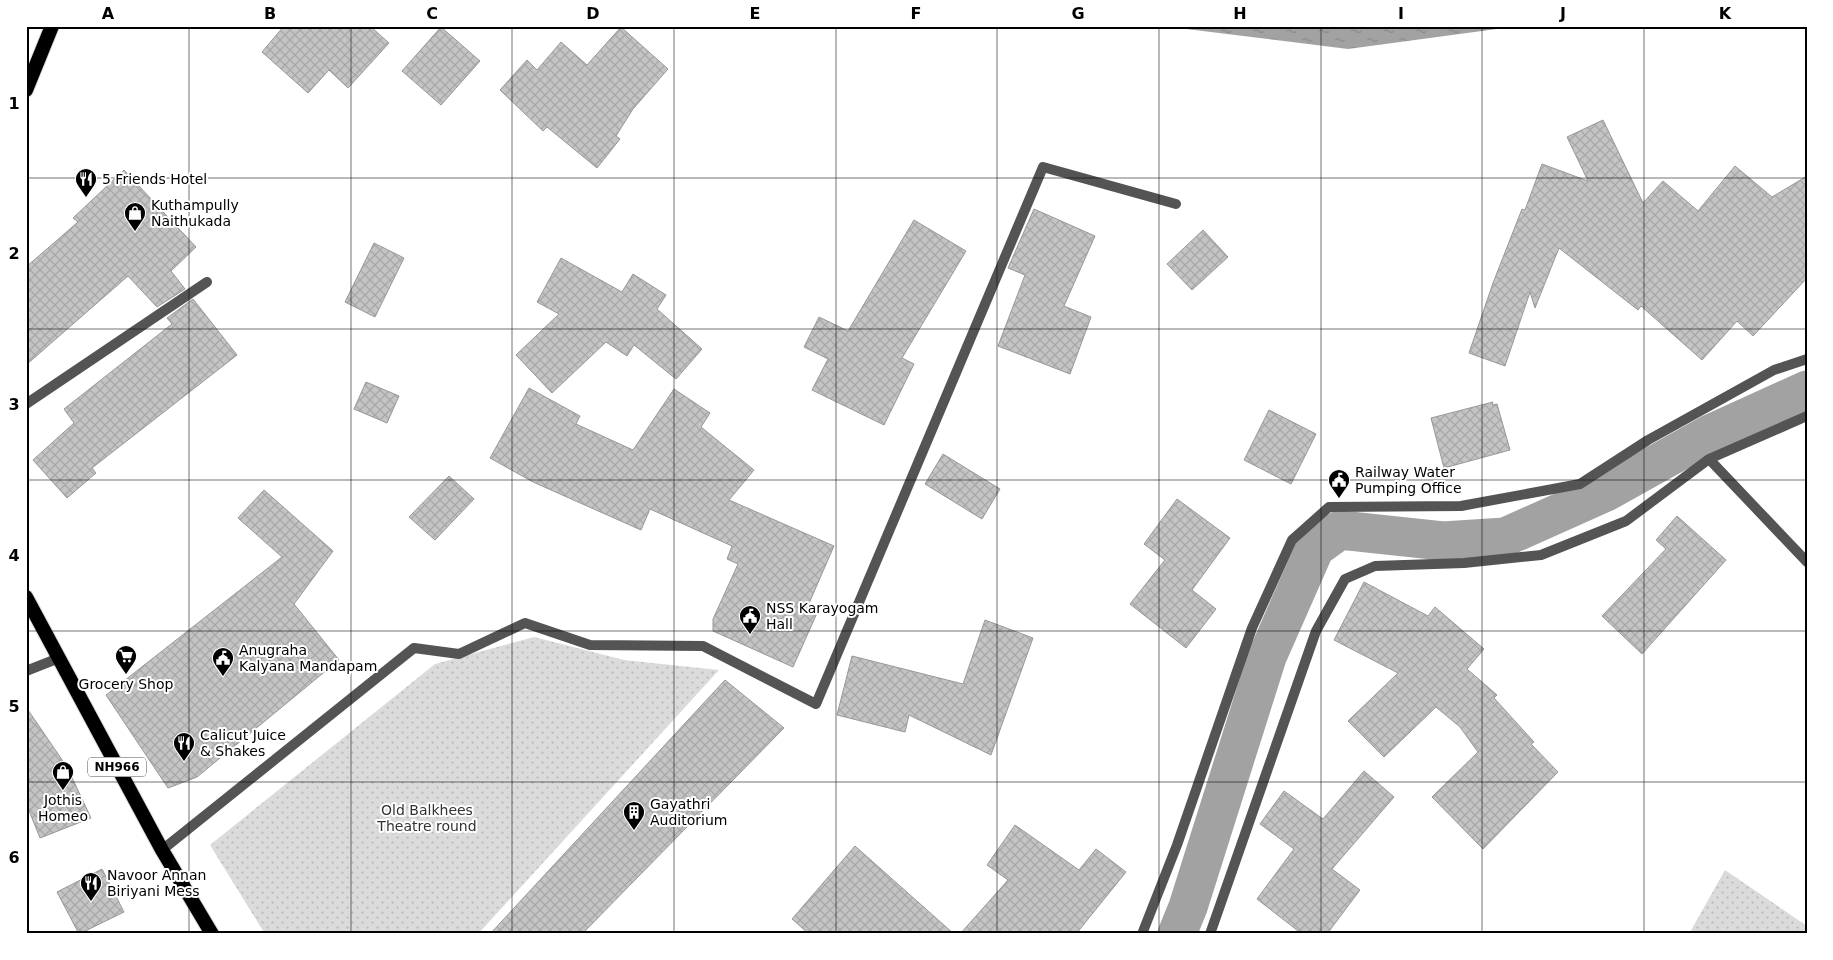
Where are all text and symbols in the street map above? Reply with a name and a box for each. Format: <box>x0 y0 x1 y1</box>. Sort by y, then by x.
text: A <box>102 4 115 23</box>
text: B <box>264 4 276 23</box>
text: C <box>426 4 438 23</box>
text: D <box>586 4 600 23</box>
text: E <box>750 4 760 23</box>
text: F <box>911 4 921 23</box>
text: G <box>1071 4 1085 23</box>
text: H <box>1233 4 1247 23</box>
text: I <box>1398 4 1404 23</box>
text: J <box>1559 4 1566 23</box>
text: K <box>1719 4 1732 23</box>
text: 1 <box>8 94 20 113</box>
restaurant icon: 5 Friends Hotel <box>74 167 98 198</box>
place label: 5 Friends Hotel <box>102 171 207 187</box>
place label: Kuthampully Naithukada <box>151 197 239 229</box>
shop icon: Kuthampully Naithukada <box>123 201 147 232</box>
text: 2 <box>8 244 20 263</box>
text: 3 <box>8 395 20 414</box>
place label: Railway Water Pumping Office <box>1355 464 1462 496</box>
public building icon: Railway Water Pumping Office <box>1327 468 1351 499</box>
text: 4 <box>8 546 20 565</box>
place label: NSS Karayogam Hall <box>766 600 879 632</box>
public building icon: NSS Karayogam Hall <box>738 604 762 635</box>
place label: Anugraha Kalyana Mandapam <box>239 642 377 674</box>
supermarket icon: Grocery Shop <box>114 644 138 675</box>
public building icon: Anugraha Kalyana Mandapam <box>211 646 235 677</box>
place label: Grocery Shop <box>79 676 174 692</box>
text: 5 <box>8 697 20 716</box>
place label: Calicut Juice & Shakes <box>200 727 286 759</box>
restaurant icon: Calicut Juice & Shakes <box>172 731 196 762</box>
road number: NH966 <box>88 758 146 776</box>
shop icon: Jothis Homeo <box>51 760 75 791</box>
place label: Jothis Homeo <box>38 792 88 824</box>
place label: Gayathri Auditorium <box>650 796 727 828</box>
building icon: Gayathri Auditorium <box>622 800 646 831</box>
park label: Old Balkhees Theatre round <box>376 802 477 834</box>
text: 6 <box>8 848 20 867</box>
place label: Navoor Annan Biriyani Mess <box>107 867 206 899</box>
restaurant icon: Navoor Annan Biriyani Mess <box>79 871 103 902</box>

